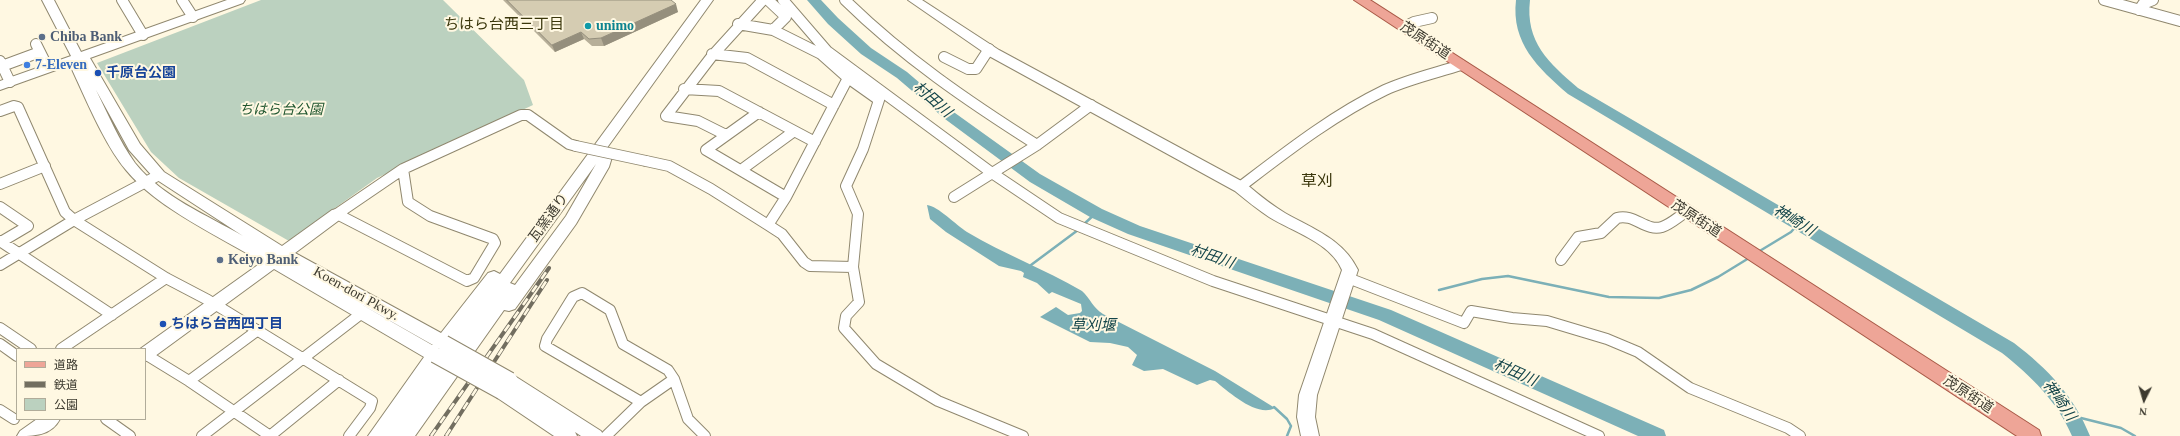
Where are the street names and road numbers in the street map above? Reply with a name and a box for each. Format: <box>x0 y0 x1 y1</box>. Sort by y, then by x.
street label: 茂原街道 <box>1397 19 1453 63</box>
street label: 瓦窯通り <box>526 190 572 246</box>
street label: 茂原街道 <box>1668 197 1724 241</box>
street label: Koen-dori Pkwy. <box>310 263 402 325</box>
street label: 茂原街道 <box>1940 373 1996 417</box>

